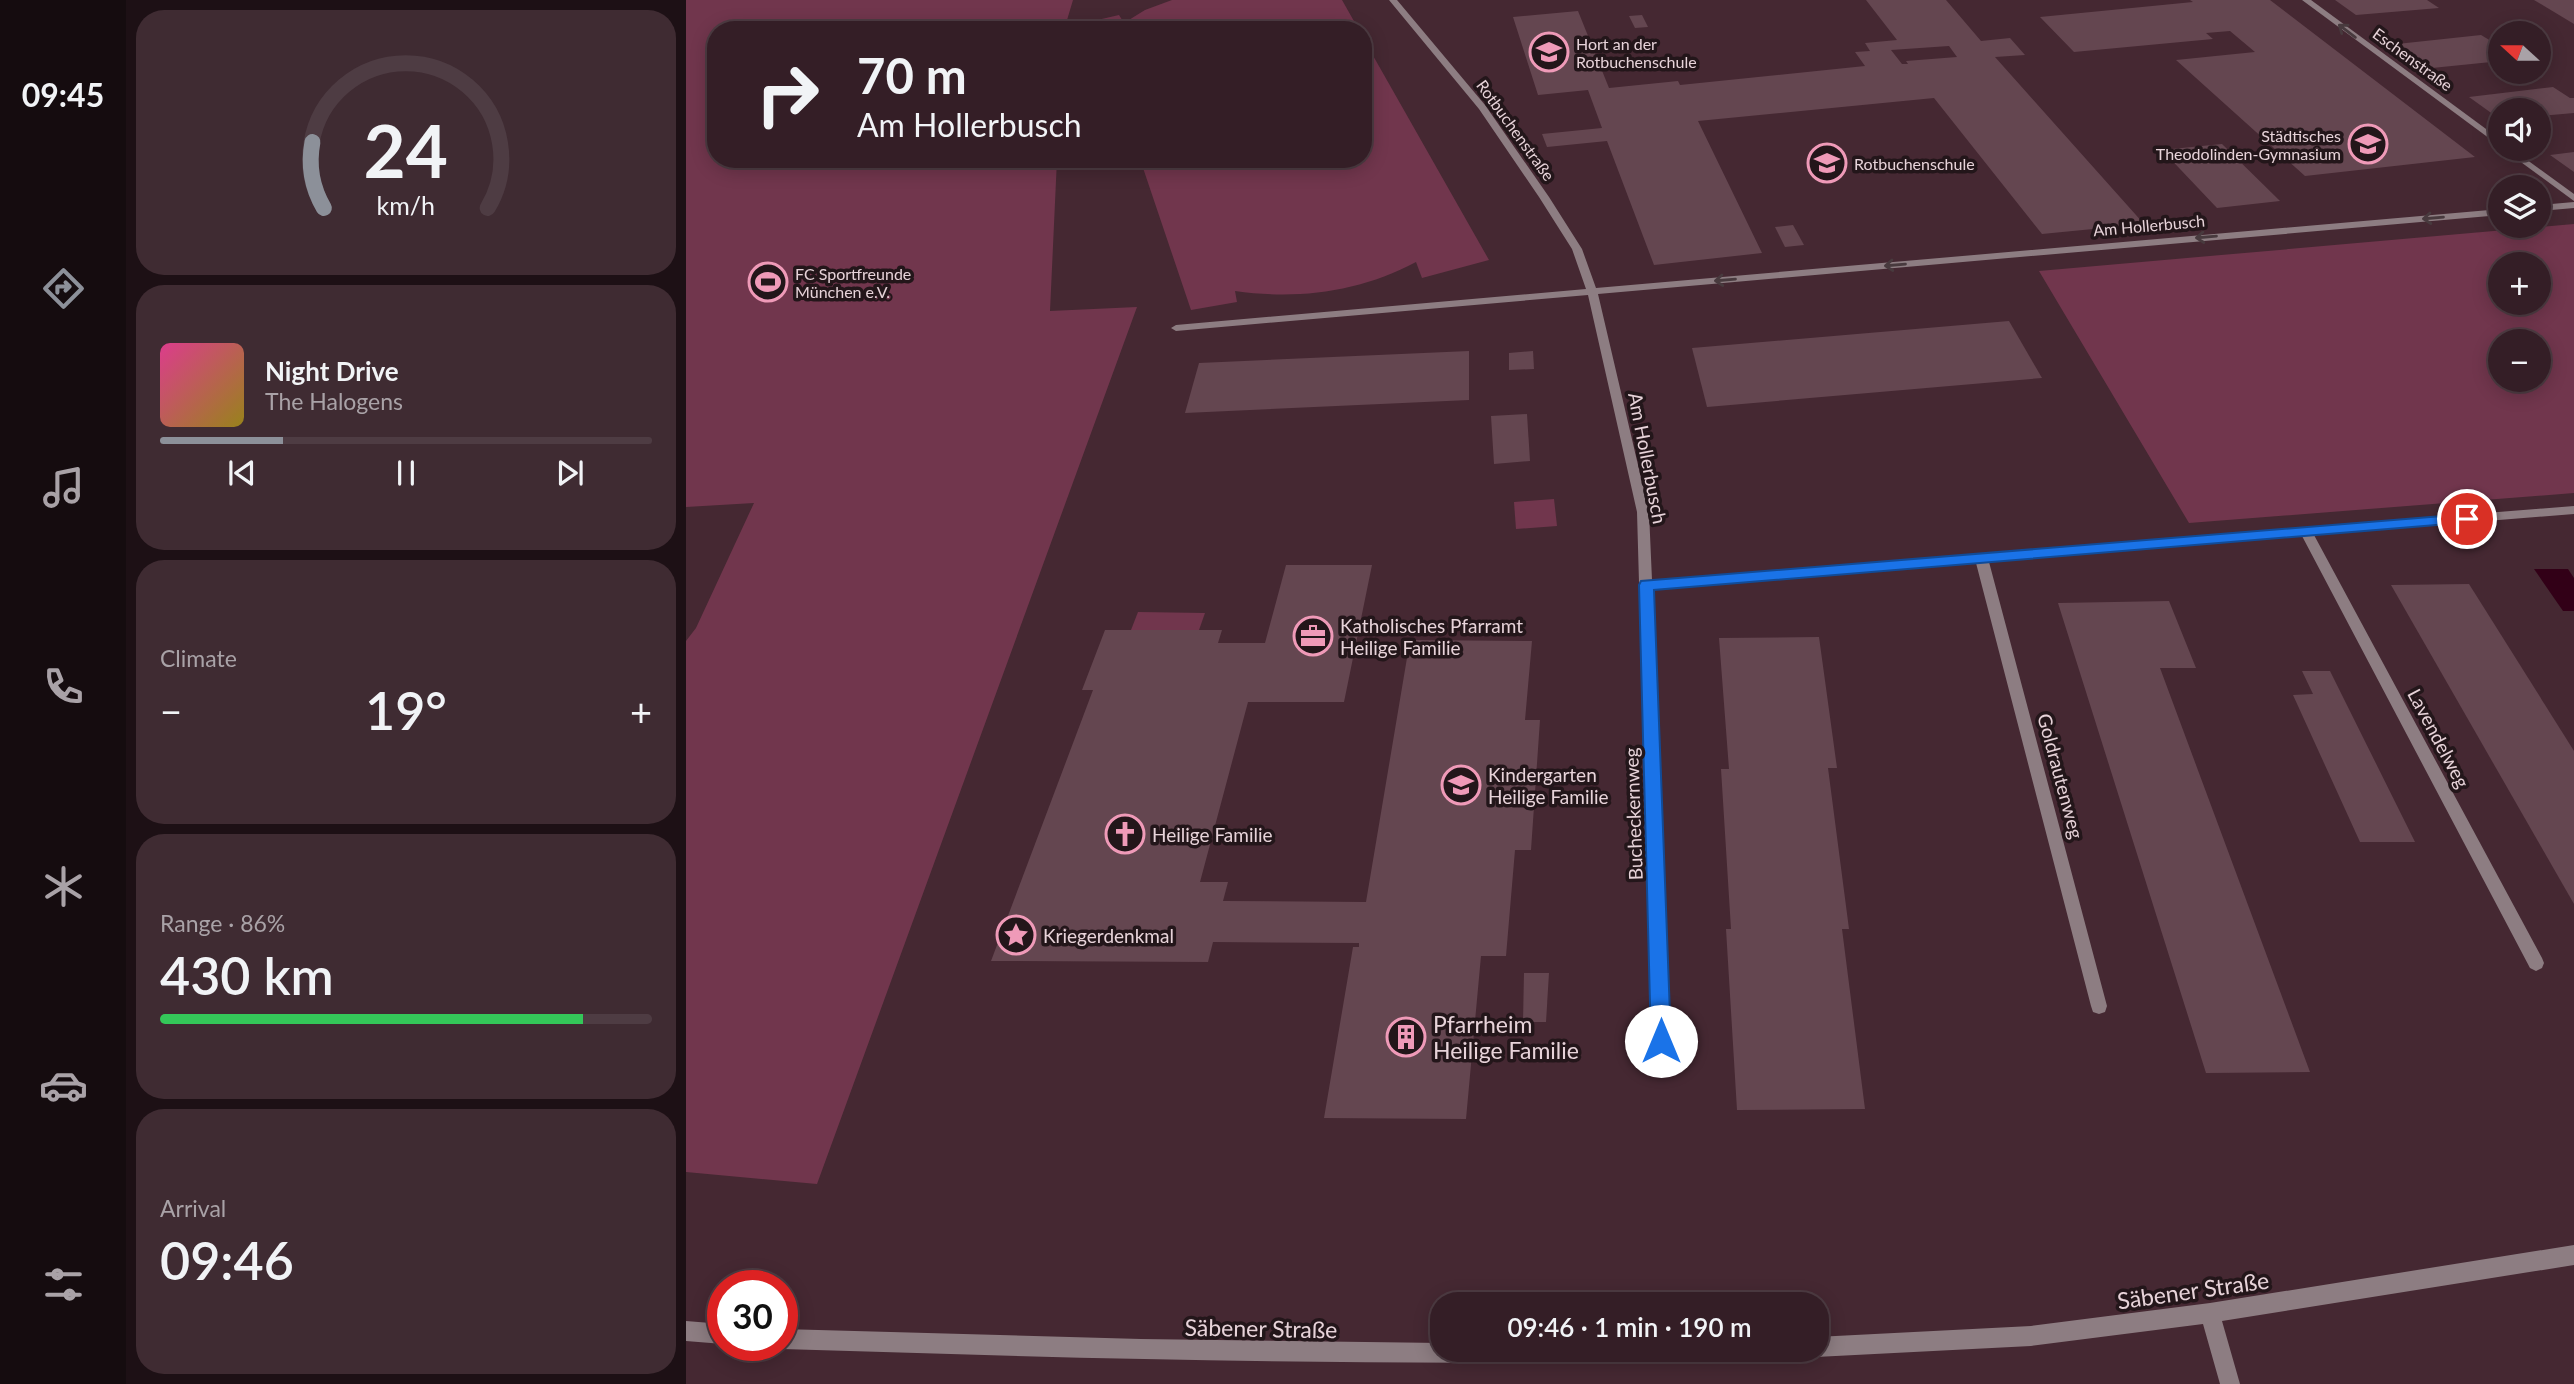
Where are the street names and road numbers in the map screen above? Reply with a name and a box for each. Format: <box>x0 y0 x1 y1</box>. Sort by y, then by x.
street label: Eschenstraße <box>2369 24 2457 94</box>
street label: Rotbuchenstraße <box>1473 76 1559 184</box>
street label: Am Hollerbusch <box>2092 211 2206 239</box>
street label: Am Hollerbusch <box>1624 390 1672 526</box>
street label: Lavendelweg <box>2403 684 2475 792</box>
street label: Goldrautenweg <box>2033 711 2089 841</box>
street label: Bucheckernweg <box>1619 747 1647 881</box>
street label: Säbener Straße <box>2115 1266 2271 1314</box>
street label: Säbener Straße <box>1184 1313 1338 1343</box>

